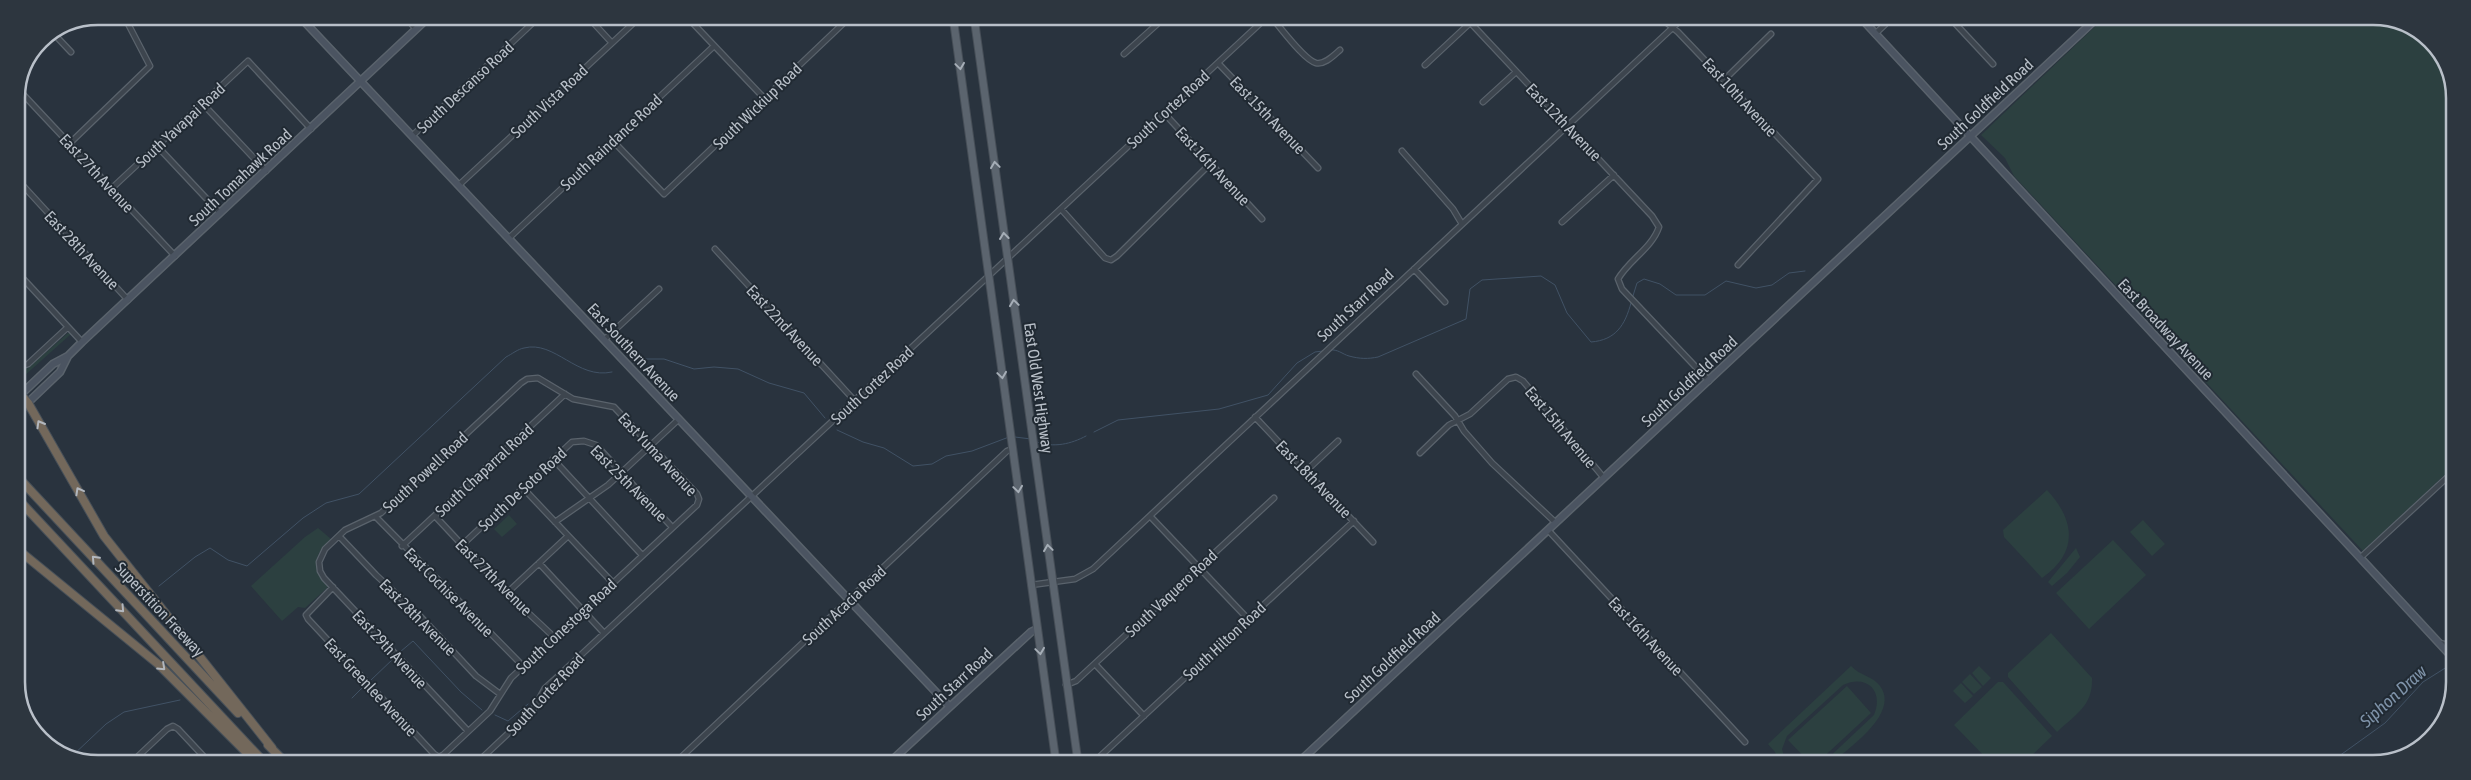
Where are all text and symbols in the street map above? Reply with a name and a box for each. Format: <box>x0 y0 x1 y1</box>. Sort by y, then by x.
street label: South Descanso Road <box>413 38 517 136</box>
street label: East 10th Avenue <box>1699 54 1781 140</box>
street label: South Goldfield Road <box>1934 55 2036 153</box>
street label: South Wickiup Road <box>709 59 806 153</box>
street label: South Vista Road <box>507 61 591 141</box>
one-way arrow <box>954 61 964 70</box>
street label: South Cortez Road <box>1123 66 1213 152</box>
street label: East 15th Avenue <box>1227 73 1309 157</box>
street label: South Yavapai Road <box>132 79 229 172</box>
street label: East 12th Avenue <box>1523 80 1605 164</box>
street label: South Raindance Road <box>557 90 665 194</box>
street label: East 16th Avenue <box>1172 123 1254 209</box>
street label: South Tomahawk Road <box>185 125 295 229</box>
street label: East 27th Avenue <box>56 130 138 216</box>
one-way arrow <box>990 161 1001 169</box>
street label: East 28th Avenue <box>41 207 123 293</box>
one-way arrow <box>999 232 1010 240</box>
street label: South Starr Road <box>1313 265 1397 345</box>
street label: East Broadway Avenue <box>2114 275 2217 384</box>
street label: East 22nd Avenue <box>743 281 827 369</box>
street label: East Southern Avenue <box>584 299 684 405</box>
one-way arrow <box>1009 299 1019 308</box>
street label: East Old West Highway <box>1020 321 1057 455</box>
street label: South Goldfield Road <box>1638 332 1740 430</box>
street label: South Cortez Road <box>827 342 917 428</box>
one-way arrow <box>997 370 1007 379</box>
street label: East 15th Avenue <box>1522 383 1600 471</box>
street label: East Yuma Avenue <box>615 409 701 499</box>
one-way arrow <box>37 420 47 429</box>
street label: South Chaparral Road <box>431 420 537 521</box>
street label: South Powell Road <box>379 428 471 516</box>
street label: East 18th Avenue <box>1273 437 1355 521</box>
street label: East 25th Avenue <box>587 441 671 525</box>
street label: South De Soto Road <box>474 444 570 534</box>
one-way arrow <box>1012 486 1023 494</box>
one-way arrow <box>75 487 85 496</box>
street label: East 27th Avenue <box>452 535 536 619</box>
street label: East Cochise Avenue <box>401 544 497 640</box>
one-way arrow <box>1043 544 1054 552</box>
street label: South Vaquero Road <box>1121 546 1221 641</box>
one-way arrow <box>92 556 101 565</box>
street label: Superstition Freeway <box>111 558 209 661</box>
street label: South Acacia Road <box>799 562 889 648</box>
street label: East 28th Avenue <box>376 575 460 659</box>
street label: South Conestoga Road <box>512 575 621 678</box>
street label: East 16th Avenue <box>1605 593 1687 679</box>
street label: South Hilton Road <box>1179 598 1269 684</box>
one-way arrow <box>115 604 124 613</box>
street label: East 29th Avenue <box>349 606 431 692</box>
street label: South Goldfield Road <box>1341 608 1443 706</box>
street label: East Greenlee Avenue <box>321 634 421 740</box>
street label: South Starr Road <box>912 644 996 724</box>
one-way arrow <box>1035 646 1045 655</box>
street label: South Cortez Road <box>502 649 588 739</box>
water label: Siphon Draw <box>2355 660 2431 732</box>
one-way arrow <box>156 661 165 670</box>

